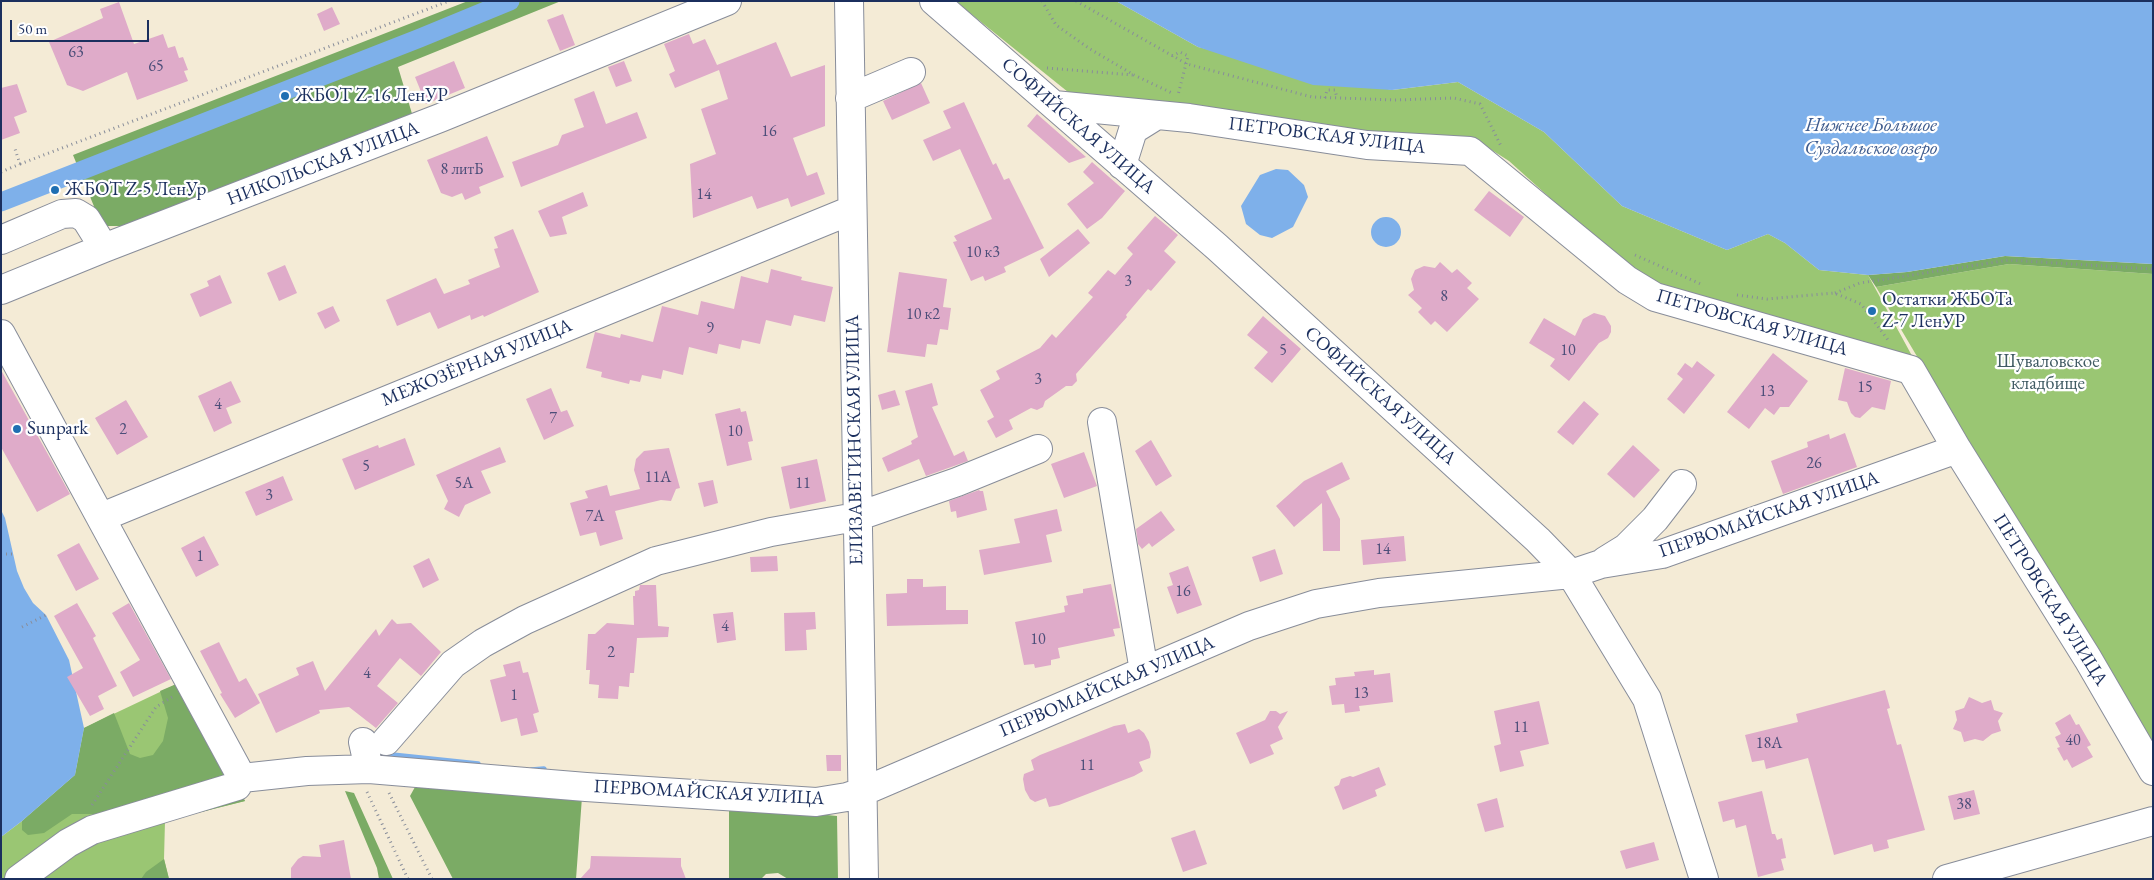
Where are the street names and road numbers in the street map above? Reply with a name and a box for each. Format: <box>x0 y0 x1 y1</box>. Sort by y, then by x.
street label: СОФИЙСКАЯ УЛИЦА <box>996 53 1160 199</box>
street label: ПЕТРОВСКАЯ УЛИЦА <box>1227 113 1427 159</box>
street label: НИКОЛЬСКАЯ УЛИЦА <box>224 117 422 211</box>
street label: ПЕТРОВСКАЯ УЛИЦА <box>1653 285 1851 361</box>
street label: МЕЖОЗЁРНАЯ УЛИЦА <box>378 314 576 412</box>
street label: ЕЛИЗАВЕТИНСКАЯ УЛИЦА <box>841 314 869 566</box>
street label: СОФИЙСКАЯ УЛИЦА <box>1299 322 1461 470</box>
street label: ПЕРВОМАЙСКАЯ УЛИЦА <box>1656 467 1882 563</box>
street label: ПЕТРОВСКАЯ УЛИЦА <box>1988 510 2112 690</box>
street label: ПЕРВОМАЙСКАЯ УЛИЦА <box>996 631 1218 743</box>
street label: ПЕРВОМАЙСКАЯ УЛИЦА <box>593 776 825 810</box>

